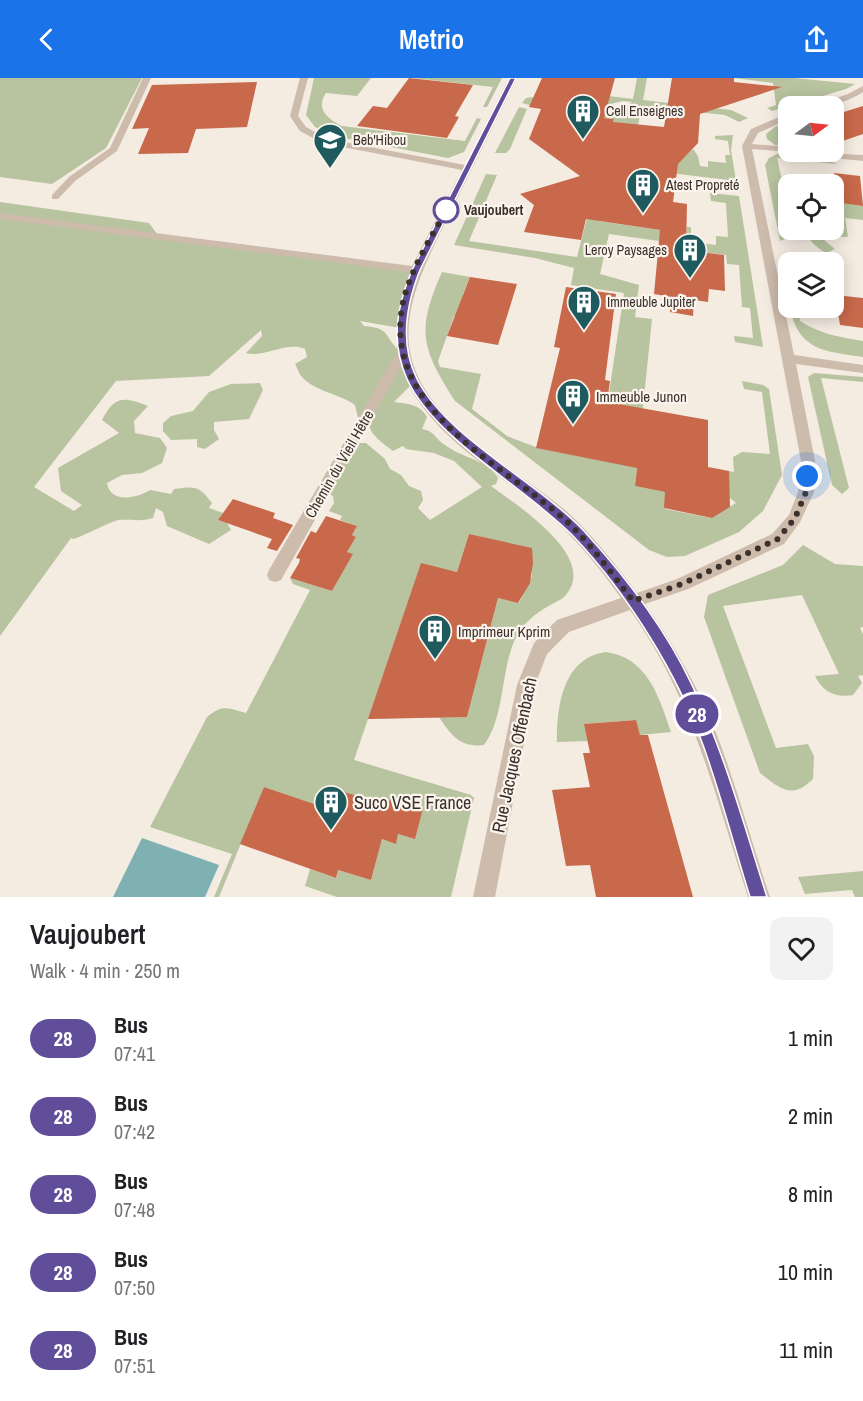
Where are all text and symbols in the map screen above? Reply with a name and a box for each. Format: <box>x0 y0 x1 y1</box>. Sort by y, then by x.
text: Metrio <box>399 21 464 57</box>
icon: back <box>30 23 63 56</box>
icon: share <box>800 23 833 56</box>
building icon: Cell Enseignes <box>565 93 601 140</box>
north arrow <box>778 96 844 162</box>
map controls <box>778 96 844 318</box>
place label: Cell Enseignes <box>606 102 683 120</box>
school or university icon: Beb'Hibou <box>312 122 348 169</box>
place label: Beb'Hibou <box>353 131 406 149</box>
building icon: Atest Propreté <box>625 167 661 214</box>
button: locate <box>778 174 844 240</box>
place label: Atest Propreté <box>665 176 739 194</box>
marker: Vaujoubert <box>433 197 459 223</box>
place label: Vaujoubert <box>464 201 524 219</box>
building icon: Leroy Paysages <box>672 232 708 279</box>
place label: Leroy Paysages <box>585 241 667 259</box>
button: layers <box>778 252 844 318</box>
building icon: Immeuble Jupiter <box>566 284 602 331</box>
place label: Immeuble Jupiter <box>607 293 696 311</box>
building icon: Immeuble Junon <box>555 378 591 425</box>
place label: Immeuble Junon <box>596 386 687 407</box>
street label: Chemin du Vieil Hêtre <box>300 406 379 522</box>
your location <box>792 461 822 491</box>
building icon: Imprimeur Kprim <box>417 613 453 660</box>
place label: Imprimeur Kprim <box>458 621 550 642</box>
street label: Rue Jacques Offenbach <box>485 675 543 835</box>
line badge: 28 <box>670 694 724 734</box>
text: 28 <box>687 700 707 729</box>
building icon: Suco VSE France <box>313 784 349 831</box>
place label: Suco VSE France <box>354 790 471 815</box>
text: Vaujoubert <box>30 915 146 953</box>
button: heart <box>770 917 833 980</box>
text: Walk · 4 min · 250 m <box>30 957 180 984</box>
text: Bus <box>114 1010 148 1040</box>
text: 1 min <box>788 1023 833 1053</box>
text: 28 <box>53 1024 73 1053</box>
text: 07:41 <box>114 1040 155 1067</box>
text: Bus <box>114 1088 148 1118</box>
text: 2 min <box>788 1101 833 1131</box>
text: 28 <box>53 1102 73 1131</box>
text: 07:42 <box>114 1118 155 1145</box>
text: Bus <box>114 1166 148 1196</box>
text: 8 min <box>788 1179 833 1209</box>
text: 28 <box>53 1180 73 1209</box>
text: 07:48 <box>114 1196 155 1223</box>
text: Bus <box>114 1244 148 1274</box>
text: 10 min <box>778 1257 833 1287</box>
text: 28 <box>53 1258 73 1287</box>
text: 07:50 <box>114 1274 155 1301</box>
text: Bus <box>114 1322 148 1352</box>
text: 11 min <box>779 1335 833 1365</box>
text: 28 <box>53 1336 73 1365</box>
text: 07:51 <box>114 1352 155 1379</box>

